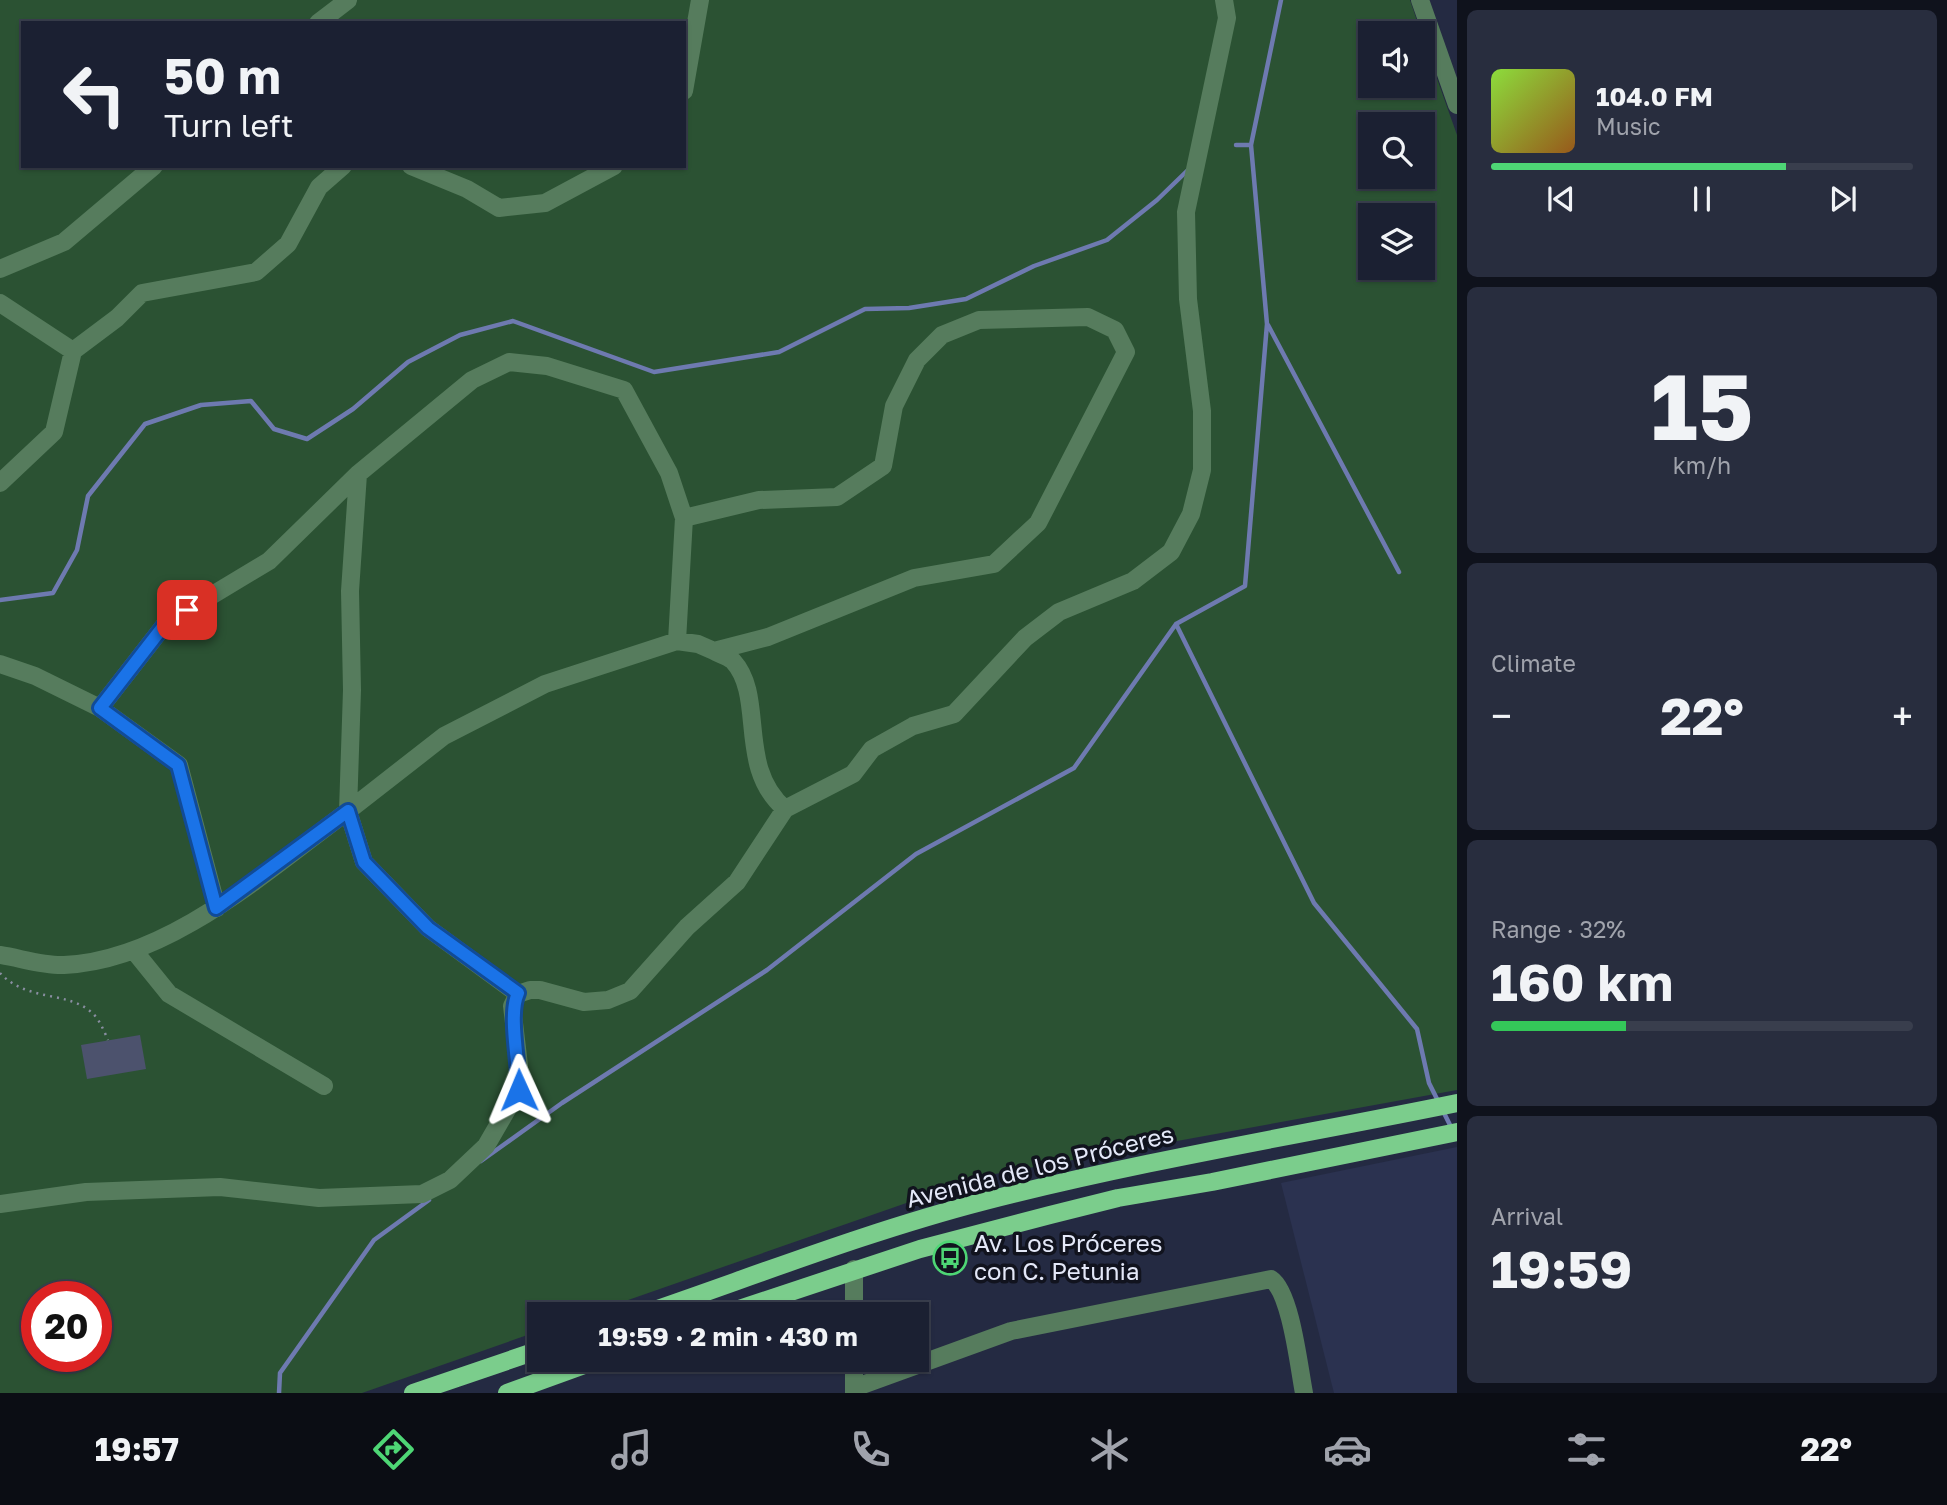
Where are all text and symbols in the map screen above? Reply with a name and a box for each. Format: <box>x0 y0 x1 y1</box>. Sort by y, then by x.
map controls <box>1358 21 1435 280</box>
button: sound <box>1358 21 1435 98</box>
text: 50 m <box>164 46 281 105</box>
icon: left <box>49 49 140 140</box>
text: 104.0 FM <box>1596 81 1713 112</box>
text: Turn left <box>164 106 293 144</box>
button: search <box>1358 112 1435 189</box>
text: Music <box>1596 112 1661 140</box>
icon: previous <box>1542 180 1580 218</box>
icon: pause <box>1683 180 1721 218</box>
icon: next <box>1824 180 1862 218</box>
button: layers <box>1358 203 1435 280</box>
text: 15 <box>1651 351 1753 460</box>
text: km/h <box>1673 451 1731 479</box>
pin <box>157 580 217 640</box>
icon: arrive <box>168 591 206 629</box>
text: Climate <box>1491 649 1576 677</box>
text: 22° <box>1660 684 1744 746</box>
text: − <box>1491 693 1512 738</box>
text: + <box>1892 693 1913 738</box>
text: Range · 32% <box>1491 915 1626 943</box>
text: 160 km <box>1491 950 1673 1012</box>
position arrow <box>482 1053 556 1127</box>
street label: Avenida de los Próceres <box>903 1118 1176 1213</box>
text: Arrival <box>1491 1202 1563 1230</box>
place label: Av. Los Próceres con C. Petunia <box>974 1228 1162 1285</box>
text: 19:59 <box>1491 1237 1632 1299</box>
bus stop icon: Av. Los Próceres con C. Petunia <box>931 1239 969 1277</box>
speed limit sign: 20 <box>21 1281 112 1372</box>
text: 19:59 · 2 min · 430 m <box>598 1321 858 1352</box>
icon: directions <box>369 1425 418 1474</box>
icon: music <box>607 1425 656 1474</box>
icon: phone <box>846 1425 895 1474</box>
icon: climate <box>1085 1425 1134 1474</box>
icon: car <box>1323 1425 1372 1474</box>
icon: filters <box>1562 1425 1611 1474</box>
text: 19:57 <box>95 1430 179 1468</box>
text: 22° <box>1801 1430 1852 1468</box>

